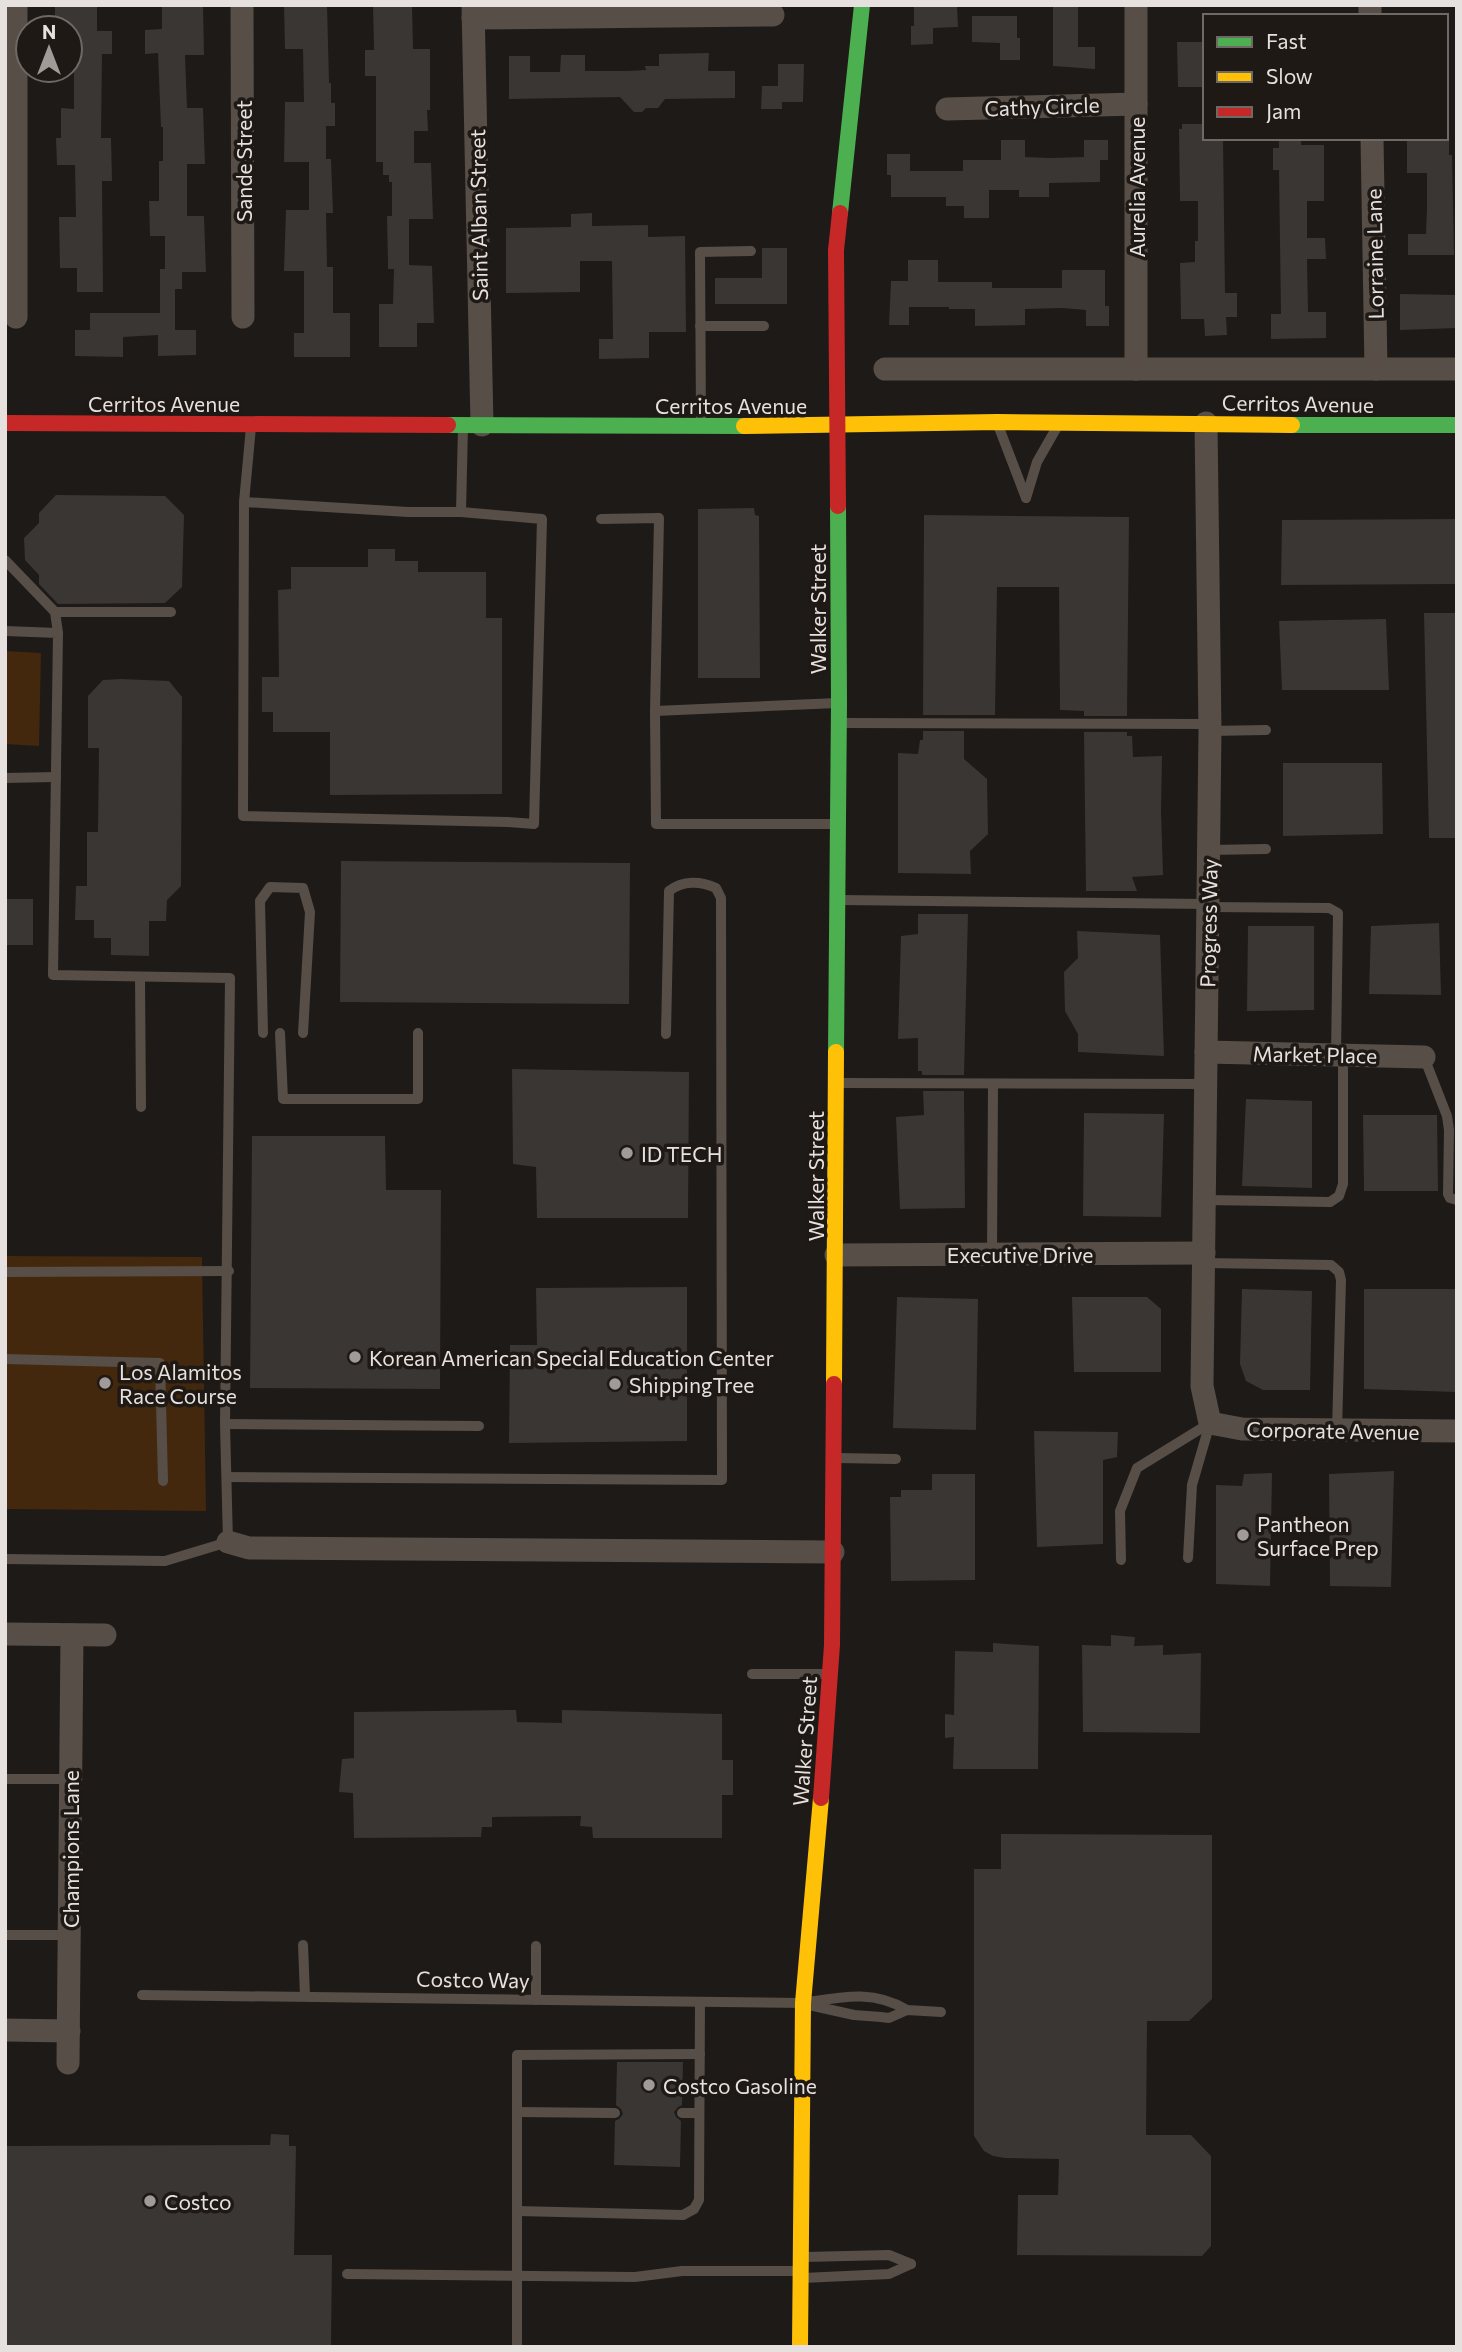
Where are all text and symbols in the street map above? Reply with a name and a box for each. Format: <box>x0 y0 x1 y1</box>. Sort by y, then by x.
north arrow <box>14 14 84 84</box>
legend <box>1203 14 1448 140</box>
text: N <box>42 20 56 43</box>
text: Fast <box>1266 28 1307 53</box>
text: Slow <box>1266 63 1313 88</box>
street label: Cathy Circle <box>984 91 1100 121</box>
text: Jam <box>1266 98 1301 123</box>
street label: Sande Street <box>231 100 256 222</box>
street label: Aurelia Avenue <box>1124 117 1149 257</box>
street label: Saint Alban Street <box>464 129 492 301</box>
street label: Lorraine Lane <box>1360 188 1388 320</box>
street label: Cerritos Avenue <box>1222 389 1374 417</box>
street label: Cerritos Avenue <box>88 391 240 416</box>
street label: Cerritos Avenue <box>655 393 807 418</box>
street label: Walker Street <box>805 544 830 674</box>
street label: Progress Way <box>1194 858 1222 988</box>
street label: Market Place <box>1252 1040 1378 1068</box>
street label: Walker Street <box>803 1111 828 1241</box>
place label: ID TECH <box>641 1141 722 1166</box>
marker: ID TECH <box>619 1145 635 1161</box>
street label: Executive Drive <box>947 1242 1093 1267</box>
place label: Korean American Special Education Center <box>369 1345 774 1370</box>
marker: Korean American Special Education Center <box>347 1349 363 1365</box>
place label: Los Alamitos Race Course <box>119 1359 242 1408</box>
place label: ShippingTree <box>629 1372 754 1397</box>
marker: Los Alamitos Race Course <box>97 1375 113 1391</box>
marker: ShippingTree <box>607 1376 623 1392</box>
street label: Corporate Avenue <box>1246 1416 1420 1444</box>
place label: Pantheon Surface Prep <box>1257 1511 1379 1560</box>
marker: Pantheon Surface Prep <box>1235 1527 1251 1543</box>
street label: Walker Street <box>787 1675 821 1807</box>
street label: Champions Lane <box>58 1770 83 1928</box>
street label: Costco Way <box>416 1966 530 1992</box>
place label: Costco Gasoline <box>663 2073 817 2098</box>
marker: Costco Gasoline <box>641 2077 657 2093</box>
place label: Costco <box>164 2189 232 2214</box>
marker: Costco <box>142 2193 158 2209</box>

